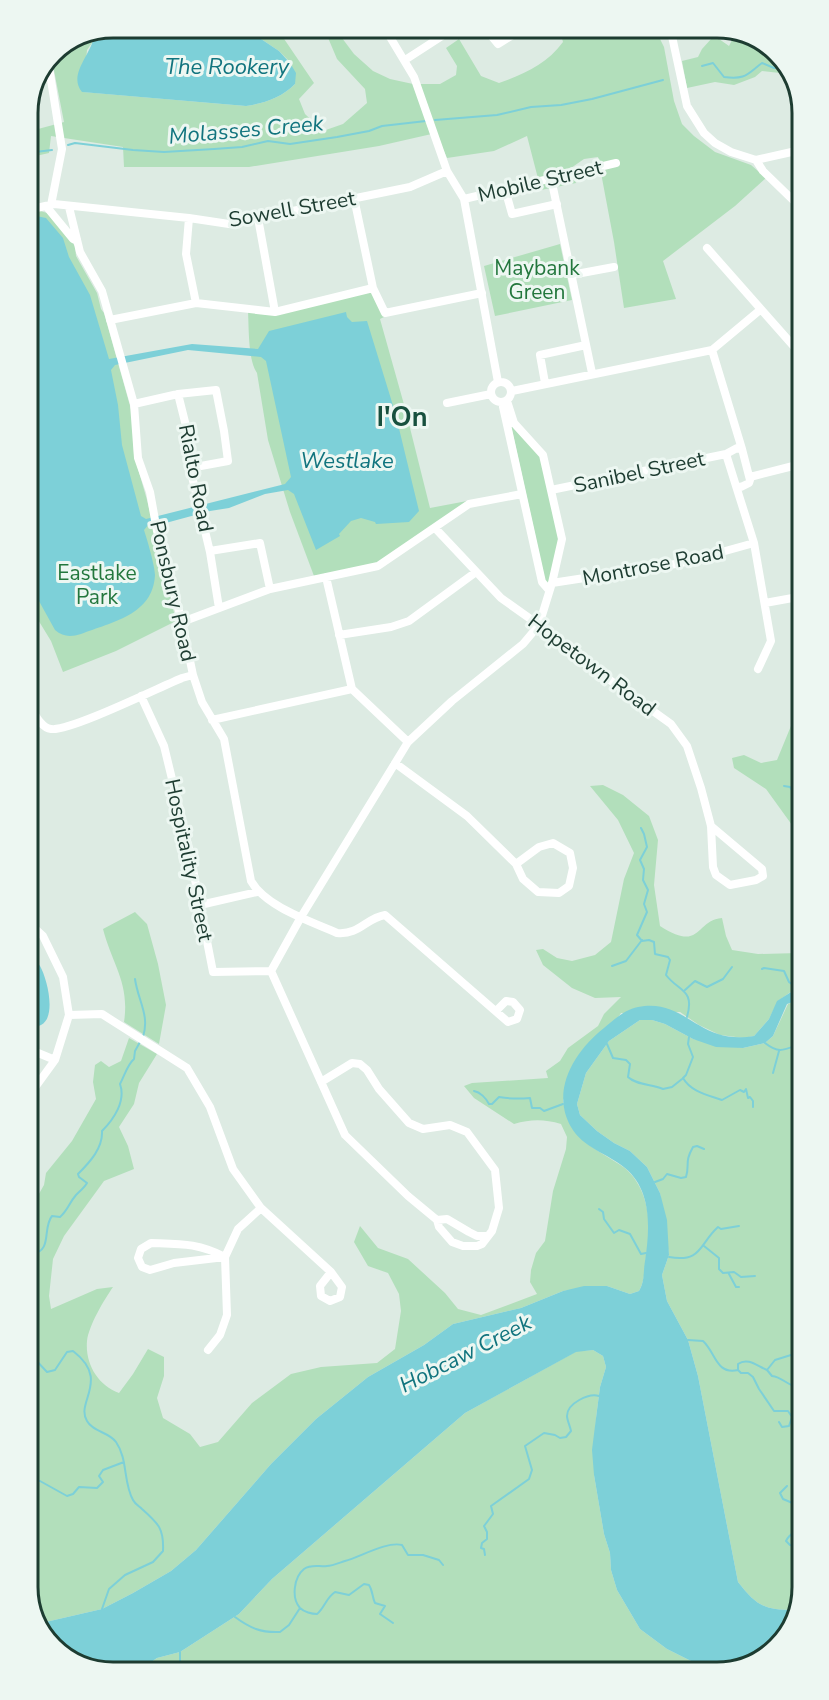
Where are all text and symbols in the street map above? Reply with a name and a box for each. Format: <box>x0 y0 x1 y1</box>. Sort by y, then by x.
water label: The Rookery <box>165 52 290 82</box>
water label: Molasses Creek <box>167 108 326 152</box>
street label: Mobile Street <box>475 153 606 209</box>
street label: Sowell Street <box>226 184 358 234</box>
park label: Maybank Green <box>494 254 580 306</box>
district label: I'On <box>376 399 428 436</box>
street label: Rialto Road <box>172 422 220 534</box>
street label: Sanibel Street <box>571 444 708 500</box>
water label: Westlake <box>300 446 394 476</box>
street label: Ponsbury Road <box>143 518 203 664</box>
street label: Montrose Road <box>580 538 726 592</box>
park label: Eastlake Park <box>57 559 137 611</box>
street label: Hopetown Road <box>522 608 662 722</box>
street label: Hospitality Street <box>158 776 220 944</box>
water label: Hobcaw Creek <box>394 1307 538 1400</box>

